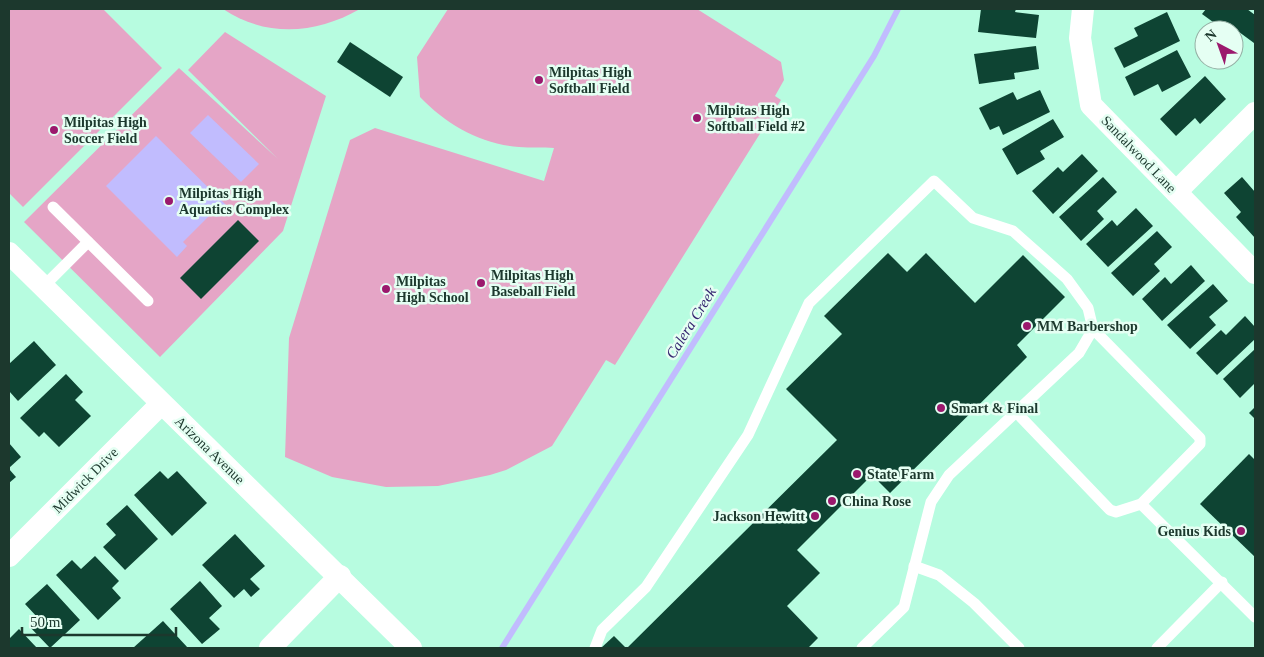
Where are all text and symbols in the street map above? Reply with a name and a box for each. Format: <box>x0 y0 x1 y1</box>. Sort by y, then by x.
north arrow <box>1194 20 1244 70</box>
text: N <box>1202 27 1220 45</box>
place label: Milpitas High Softball Field <box>549 65 632 96</box>
marker: Milpitas High Softball Field <box>533 74 545 86</box>
place label: Milpitas High Softball Field #2 <box>707 103 805 134</box>
marker: Milpitas High Softball Field #2 <box>691 112 703 124</box>
street label: Sandalwood Lane <box>1098 113 1179 196</box>
place label: Milpitas High Soccer Field <box>64 115 147 146</box>
marker: Milpitas High Soccer Field <box>48 124 60 136</box>
place label: Milpitas High Aquatics Complex <box>179 186 289 217</box>
marker: Milpitas High Aquatics Complex <box>163 195 175 207</box>
place label: Milpitas High Baseball Field <box>491 268 576 299</box>
place label: Milpitas High School <box>396 274 469 305</box>
marker: Milpitas High Baseball Field <box>475 277 487 289</box>
marker: Milpitas High School <box>380 283 392 295</box>
water label: Calera Creek <box>663 284 719 361</box>
place label: MM Barbershop <box>1037 319 1138 334</box>
marker: MM Barbershop <box>1021 320 1033 332</box>
place label: Smart & Final <box>951 401 1038 416</box>
marker: Smart & Final <box>935 402 947 414</box>
street label: Arizona Avenue <box>172 414 247 487</box>
street label: Midwick Drive <box>50 445 121 516</box>
place label: State Farm <box>867 467 935 482</box>
marker: State Farm <box>851 468 863 480</box>
place label: China Rose <box>842 494 911 509</box>
marker: China Rose <box>826 495 838 507</box>
place label: Jackson Hewitt <box>713 509 805 524</box>
marker: Jackson Hewitt <box>809 510 821 522</box>
place label: Genius Kids <box>1157 524 1232 539</box>
marker: Genius Kids <box>1235 525 1247 537</box>
scale bar <box>22 604 176 636</box>
text: 50 m <box>30 614 61 630</box>

